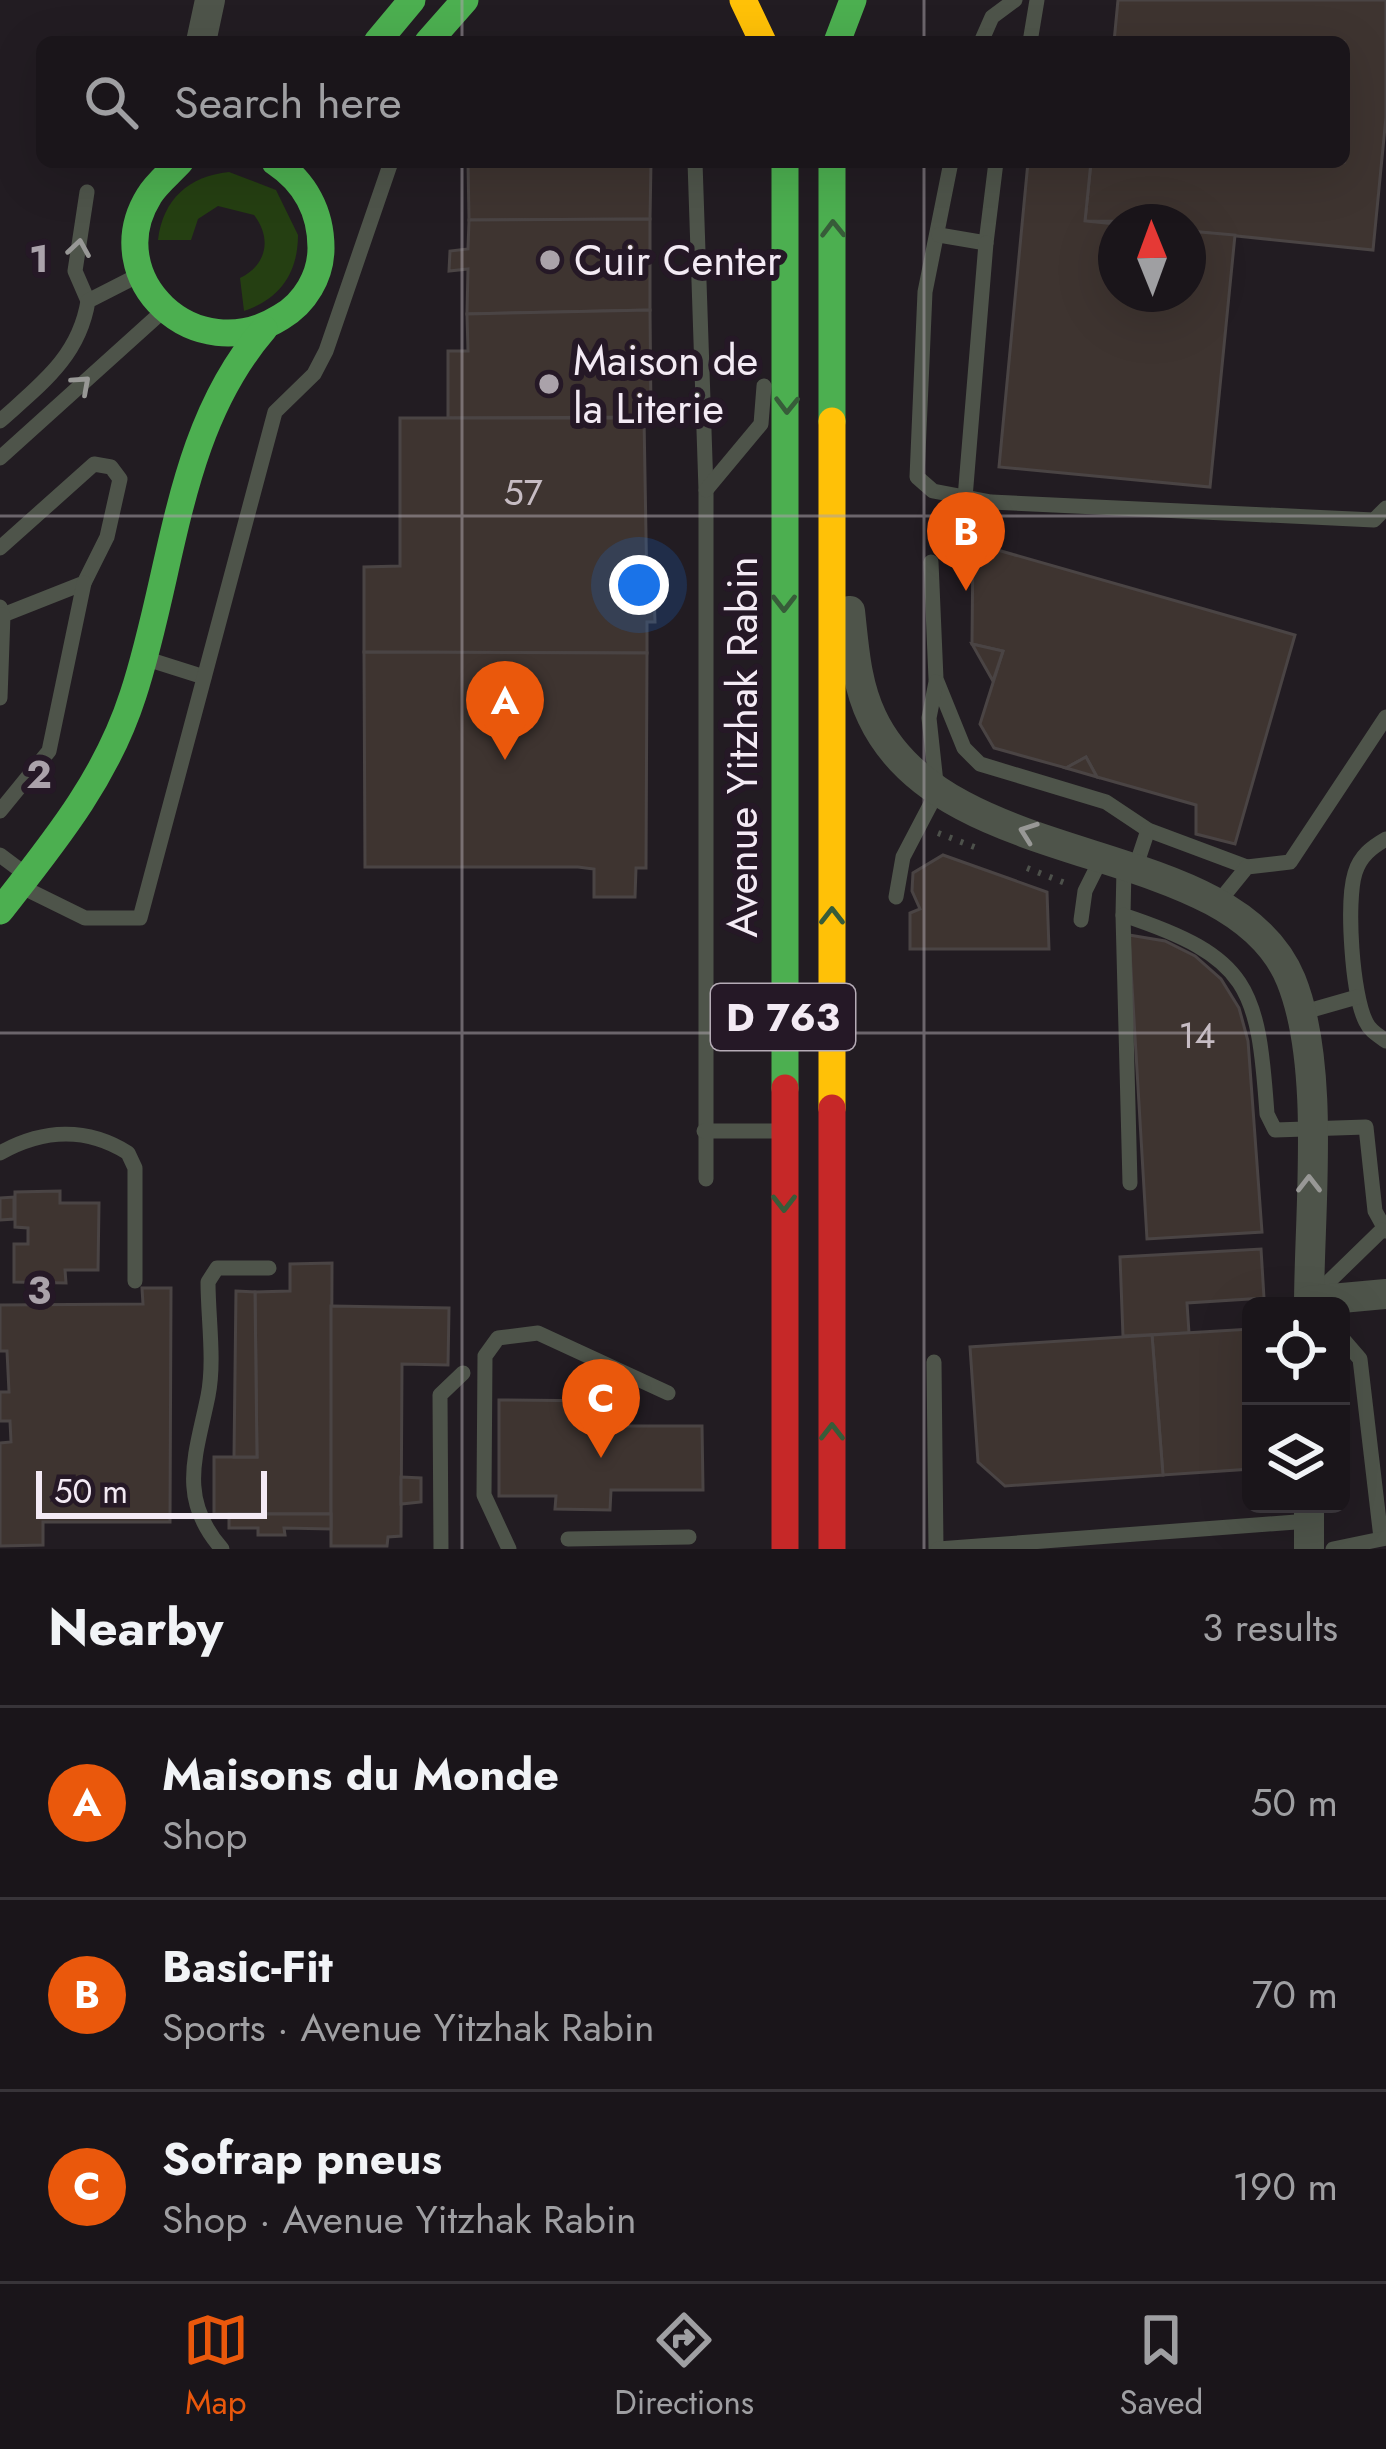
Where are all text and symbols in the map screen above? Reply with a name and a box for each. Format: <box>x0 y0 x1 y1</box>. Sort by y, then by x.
search box <box>36 36 1350 168</box>
icon: search <box>78 69 144 135</box>
text: Search here <box>174 70 402 135</box>
north arrow <box>1098 204 1206 312</box>
one-way arrow <box>821 219 847 238</box>
text: 1 <box>29 230 49 287</box>
place label: Cuir Center <box>574 230 782 291</box>
one-way arrow <box>65 238 90 258</box>
marker: Cuir Center <box>537 247 563 273</box>
place label: Maison de la Literie <box>573 330 758 439</box>
marker: Maison de la Literie <box>536 371 562 397</box>
one-way arrow <box>68 377 89 398</box>
one-way arrow <box>774 396 800 415</box>
house number: 57 <box>503 466 543 518</box>
pin: B <box>927 492 1005 591</box>
your location <box>609 555 669 615</box>
street label: Avenue Yitzhak Rabin <box>712 556 773 938</box>
one-way arrow <box>771 595 797 613</box>
pin: A <box>466 661 544 760</box>
text: 2 <box>26 746 52 803</box>
one-way arrow <box>1019 822 1040 847</box>
one-way arrow <box>819 906 845 924</box>
road number: D 763 <box>711 984 855 1050</box>
house number: 14 <box>1178 1009 1216 1061</box>
one-way arrow <box>1296 1174 1322 1192</box>
one-way arrow <box>771 1195 797 1213</box>
text: 3 <box>27 1262 51 1319</box>
map controls <box>1242 1297 1350 1513</box>
button: locate <box>1242 1297 1350 1405</box>
pin: C <box>562 1359 640 1458</box>
button: layers <box>1242 1405 1350 1513</box>
one-way arrow <box>819 1422 845 1440</box>
scale bar <box>36 1465 267 1518</box>
text: 50 m <box>54 1468 128 1515</box>
text: Nearby <box>48 1590 223 1664</box>
text: 3 results <box>1202 1599 1338 1656</box>
text: Maisons du Monde <box>162 1742 559 1807</box>
text: A <box>73 1774 101 1831</box>
text: 50 m <box>1250 1774 1338 1831</box>
text: Shop <box>162 1807 247 1864</box>
text: Basic-Fit <box>162 1934 333 1999</box>
text: B <box>74 1966 100 2023</box>
text: 70 m <box>1252 1966 1338 2023</box>
text: Sports · Avenue Yitzhak Rabin <box>162 1999 655 2056</box>
text: Sofrap pneus <box>162 2126 442 2191</box>
text: C <box>73 2158 101 2215</box>
text: 190 m <box>1232 2158 1338 2215</box>
text: Shop · Avenue Yitzhak Rabin <box>162 2191 637 2248</box>
tab: Map <box>183 2307 249 2426</box>
tab: Directions <box>614 2307 754 2426</box>
tab: Saved <box>1120 2307 1203 2426</box>

